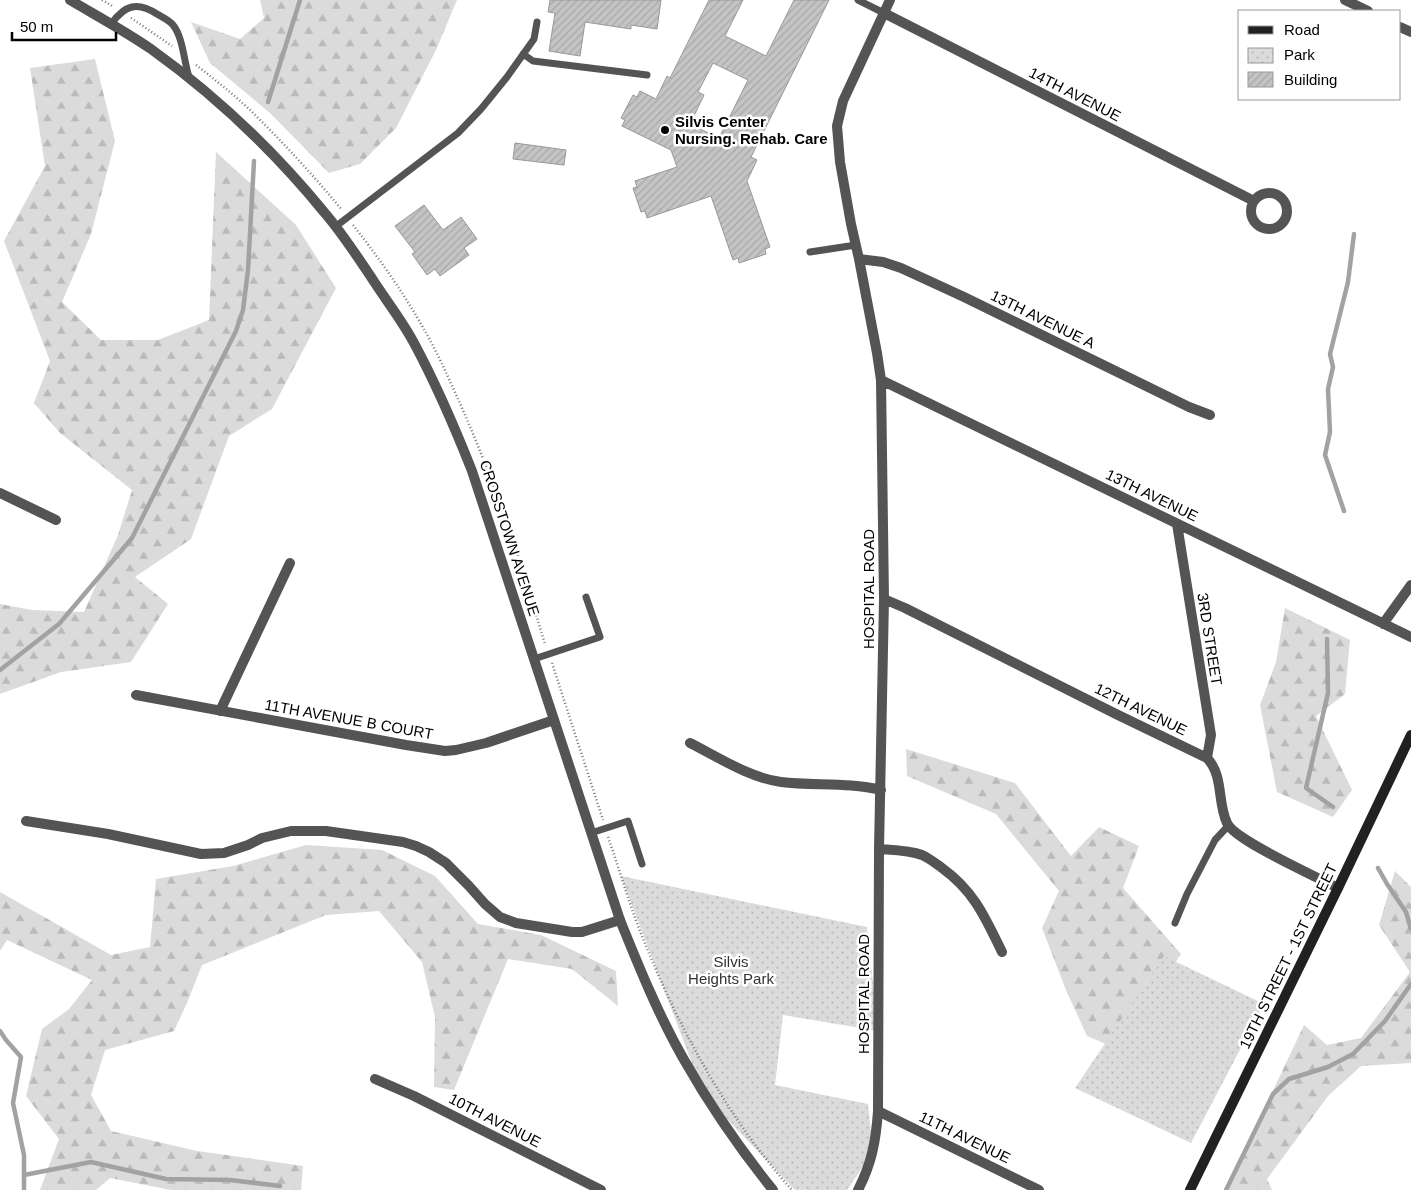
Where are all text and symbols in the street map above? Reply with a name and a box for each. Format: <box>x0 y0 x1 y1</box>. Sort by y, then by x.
scale bar <box>12 10 116 42</box>
legend <box>1238 10 1401 100</box>
text: 50 m <box>20 18 53 35</box>
text: Road <box>1284 21 1320 38</box>
text: Park <box>1284 46 1315 63</box>
street label: 14TH AVENUE <box>1026 64 1124 124</box>
text: Building <box>1284 71 1337 88</box>
place label: Silvis Center Nursing. Rehab. Care <box>675 113 828 147</box>
marker: Silvis Center Nursing. Rehab. Care <box>659 124 671 136</box>
street label: 13TH AVENUE A <box>988 286 1098 352</box>
street label: CROSSTOWN AVENUE <box>477 458 543 618</box>
street label: 13TH AVENUE <box>1103 465 1201 525</box>
street label: HOSPITAL ROAD <box>860 529 877 649</box>
street label: 3RD STREET <box>1194 592 1226 686</box>
street label: 12TH AVENUE <box>1092 679 1190 739</box>
street label: 11TH AVENUE B COURT <box>263 696 435 742</box>
street label: 19TH STREET - 1ST STREET <box>1236 861 1340 1051</box>
street label: HOSPITAL ROAD <box>855 934 872 1054</box>
park label: Silvis Heights Park <box>688 953 774 987</box>
street label: 10TH AVENUE <box>446 1090 544 1150</box>
street label: 11TH AVENUE <box>917 1108 1013 1166</box>

